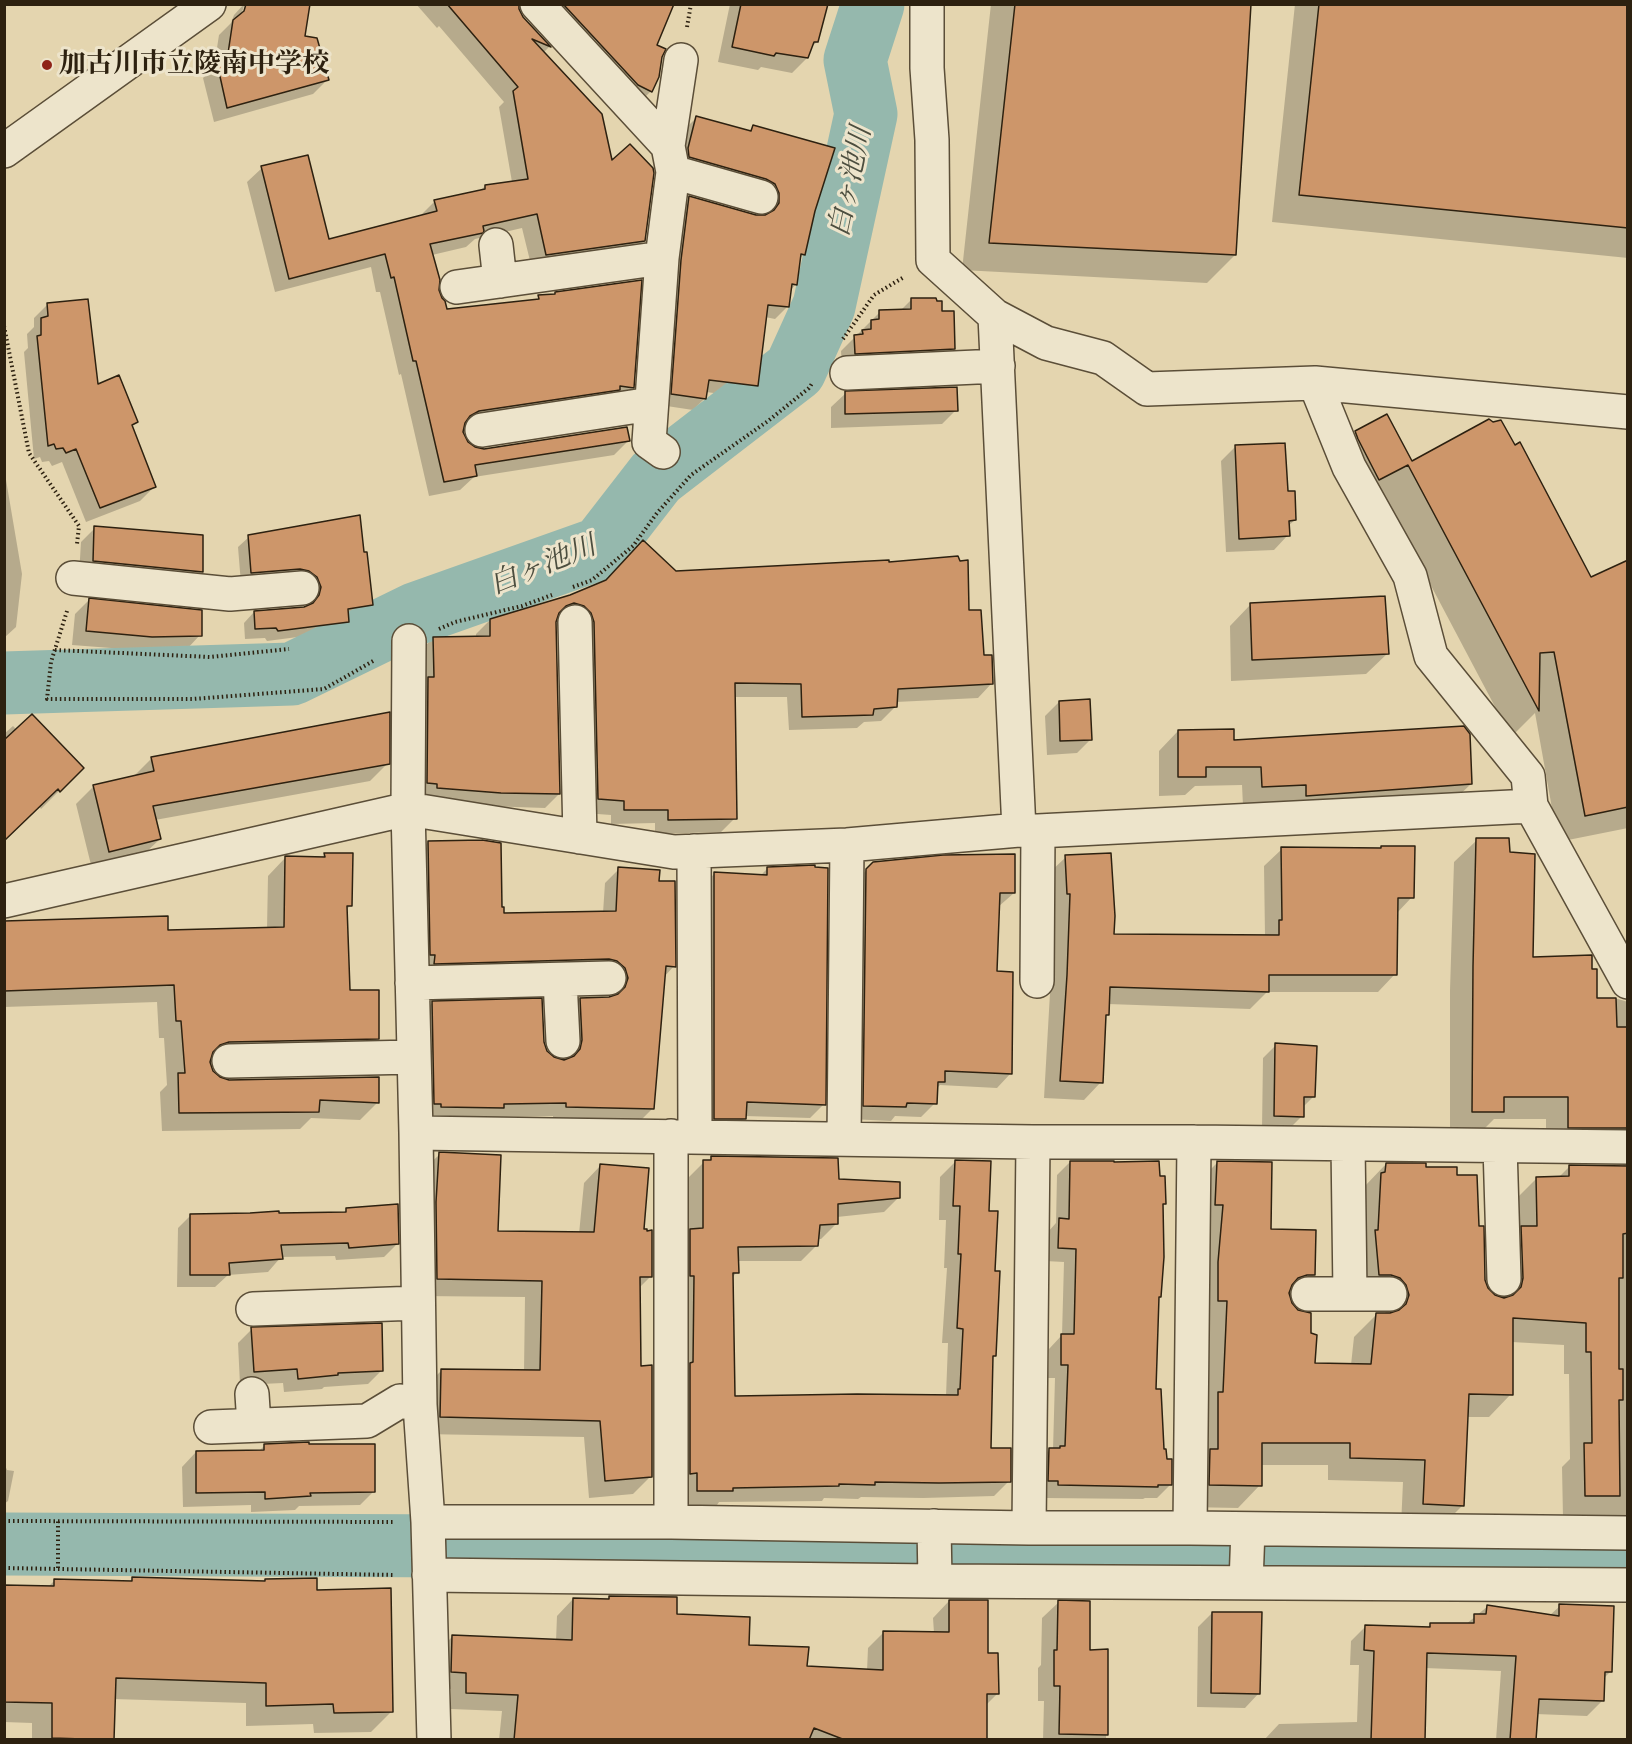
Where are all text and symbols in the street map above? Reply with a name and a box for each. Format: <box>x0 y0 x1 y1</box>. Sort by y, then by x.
place label: 加古川市立陵南中学校 <box>59 49 329 81</box>
marker: 加古川市立陵南中学校 <box>40 58 54 72</box>
water label: 白ヶ池川 <box>823 124 879 240</box>
water label: 白ヶ池川 <box>485 529 601 603</box>

